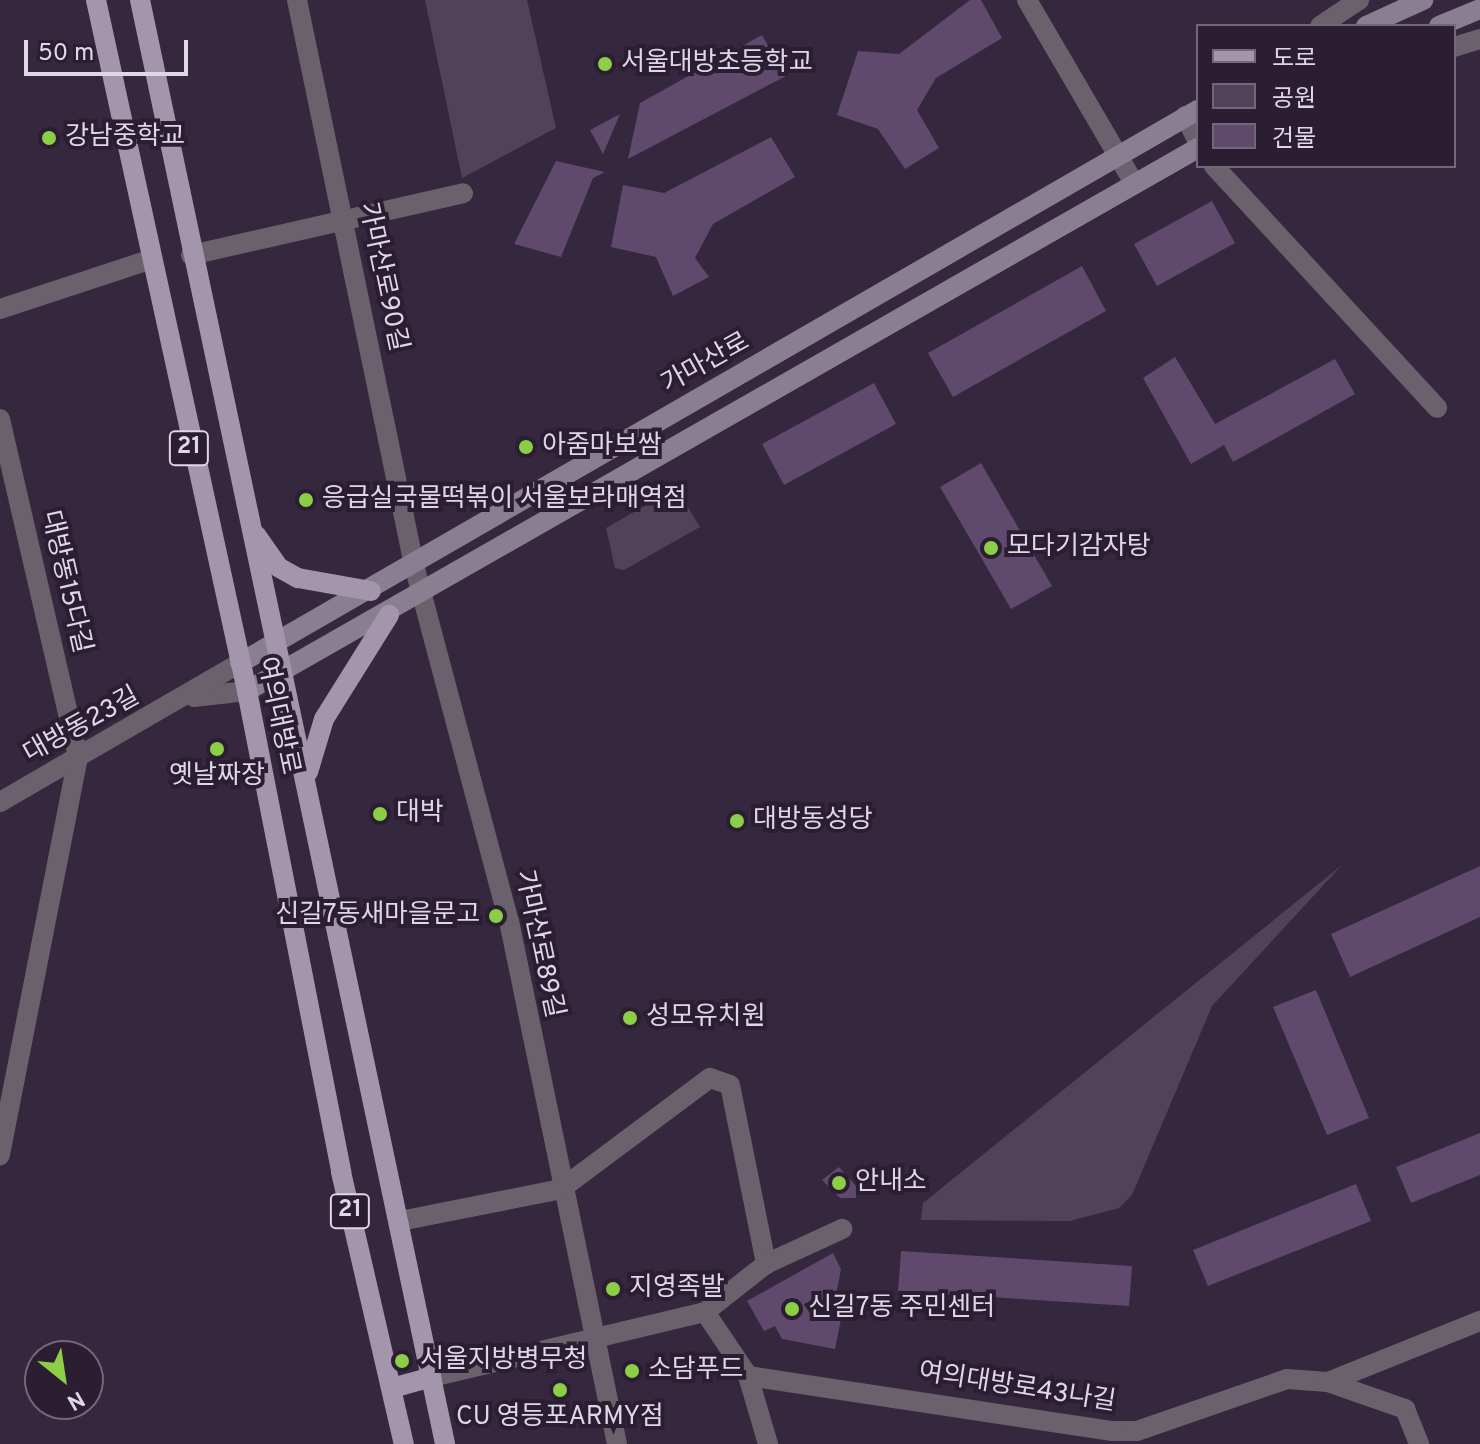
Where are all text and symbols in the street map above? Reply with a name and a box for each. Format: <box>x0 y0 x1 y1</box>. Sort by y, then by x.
scale bar <box>28 24 192 74</box>
legend <box>1196 24 1456 168</box>
text: 50 m <box>38 39 94 69</box>
text: 도로 <box>1272 45 1316 75</box>
place label: 서울대방초등학교 <box>621 48 812 80</box>
marker: 서울대방초등학교 <box>596 55 614 73</box>
text: 공원 <box>1272 85 1316 115</box>
place label: 강남중학교 <box>65 122 185 154</box>
text: 건물 <box>1272 125 1316 155</box>
marker: 강남중학교 <box>40 129 58 147</box>
street label: 가마산로90길 <box>351 200 413 354</box>
street label: 가마산로 <box>657 327 755 401</box>
road number: 21 <box>167 428 211 468</box>
place label: 아줌마보쌈 <box>542 431 662 463</box>
marker: 아줌마보쌈 <box>517 438 535 456</box>
place label: 응급실국물떡볶이 서울보라매역점 <box>322 484 687 516</box>
marker: 응급실국물떡볶이 서울보라매역점 <box>297 491 315 509</box>
street label: 대방동15다길 <box>33 508 97 656</box>
place label: 모다기감자탕 <box>1007 532 1151 564</box>
marker: 모다기감자탕 <box>982 539 1000 557</box>
street label: 여의대방로 <box>249 654 305 778</box>
street label: 대방동23길 <box>19 682 145 770</box>
marker: 옛날짜장 <box>208 740 226 758</box>
place label: 옛날짜장 <box>169 761 265 793</box>
place label: 대박 <box>396 798 444 830</box>
marker: 대박 <box>371 805 389 823</box>
place label: 대방동성당 <box>753 805 873 837</box>
marker: 대방동성당 <box>728 812 746 830</box>
street label: 가마산로89길 <box>507 867 569 1021</box>
place label: 신길7동새마을문고 <box>275 900 480 932</box>
marker: 신길7동새마을문고 <box>487 907 505 925</box>
place label: 성모유치원 <box>646 1002 766 1034</box>
marker: 성모유치원 <box>621 1009 639 1027</box>
place label: 안내소 <box>855 1167 927 1199</box>
marker: 안내소 <box>830 1174 848 1192</box>
road number: 21 <box>328 1191 372 1231</box>
place label: 지영족발 <box>629 1273 725 1305</box>
marker: 지영족발 <box>604 1280 622 1298</box>
place label: 신길7동 주민센터 <box>808 1293 995 1325</box>
marker: 신길7동 주민센터 <box>783 1300 801 1318</box>
north arrow <box>24 1340 104 1420</box>
place label: 서울지방병무청 <box>420 1345 587 1377</box>
marker: 서울지방병무청 <box>391 1350 413 1372</box>
place label: 소담푸드 <box>648 1355 744 1387</box>
street label: 여의대방로43나길 <box>916 1357 1118 1419</box>
marker: 소담푸드 <box>623 1362 641 1380</box>
marker: CU 영등포ARMY점 <box>551 1381 569 1399</box>
text: N <box>62 1384 89 1415</box>
place label: CU 영등포ARMY점 <box>456 1402 664 1434</box>

